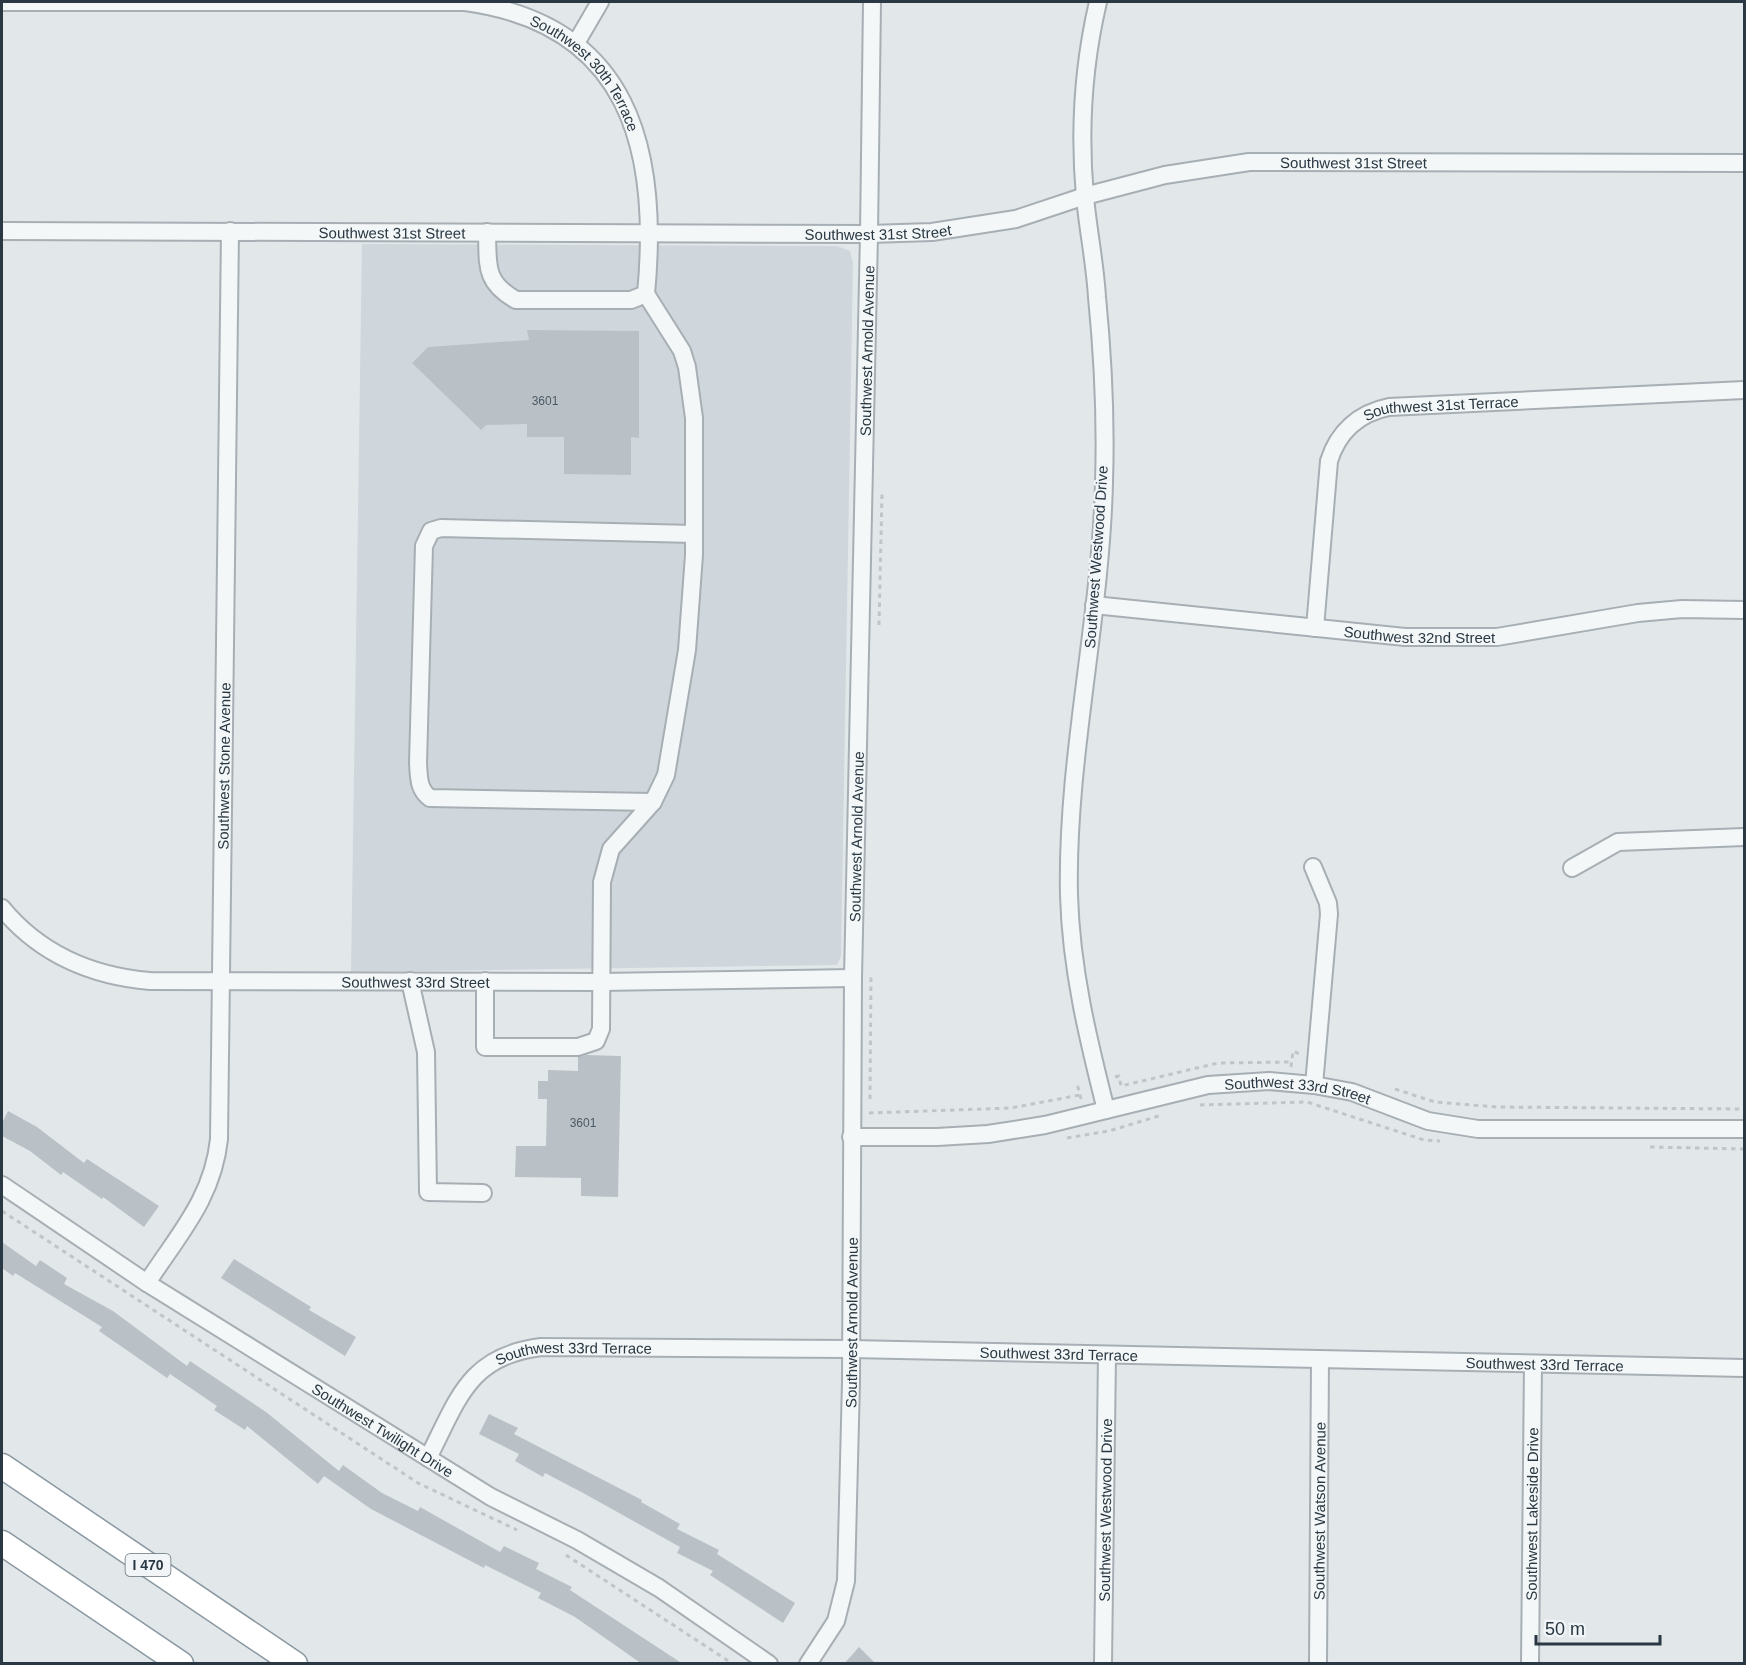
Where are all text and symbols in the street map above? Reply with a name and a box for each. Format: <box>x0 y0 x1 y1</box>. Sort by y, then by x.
street label: Southwest 30th Terrace <box>528 11 642 133</box>
street label: Southwest 31st Street <box>1280 154 1428 171</box>
street label: Southwest 31st Street <box>805 221 953 243</box>
street label: Southwest 31st Street <box>319 224 466 241</box>
street label: Southwest Arnold Avenue <box>856 265 877 436</box>
street label: Southwest 31st Terrace <box>1360 392 1519 424</box>
house number: 3601 <box>532 394 559 408</box>
street label: Southwest Westwood Drive <box>1081 465 1111 649</box>
street label: Southwest 32nd Street <box>1343 622 1496 646</box>
street label: Southwest Stone Avenue <box>214 682 233 850</box>
street label: Southwest Arnold Avenue <box>846 751 866 922</box>
street label: Southwest 33rd Street <box>341 973 490 990</box>
street label: Southwest 33rd Street <box>1224 1072 1374 1107</box>
house number: 3601 <box>570 1116 597 1130</box>
street label: Southwest Arnold Avenue <box>842 1237 860 1408</box>
street label: Southwest 33rd Terrace <box>492 1338 652 1368</box>
street label: Southwest 33rd Terrace <box>980 1343 1138 1364</box>
street label: Southwest 33rd Terrace <box>1465 1354 1624 1374</box>
street label: Southwest Twilight Drive <box>309 1380 457 1480</box>
street label: Southwest Westwood Drive <box>1095 1418 1115 1602</box>
street label: Southwest Watson Avenue <box>1310 1422 1328 1600</box>
street label: Southwest Lakeside Drive <box>1522 1427 1541 1601</box>
road number: I 470 <box>126 1554 170 1576</box>
scale bar <box>1536 1608 1660 1646</box>
text: 50 m <box>1545 1619 1585 1639</box>

